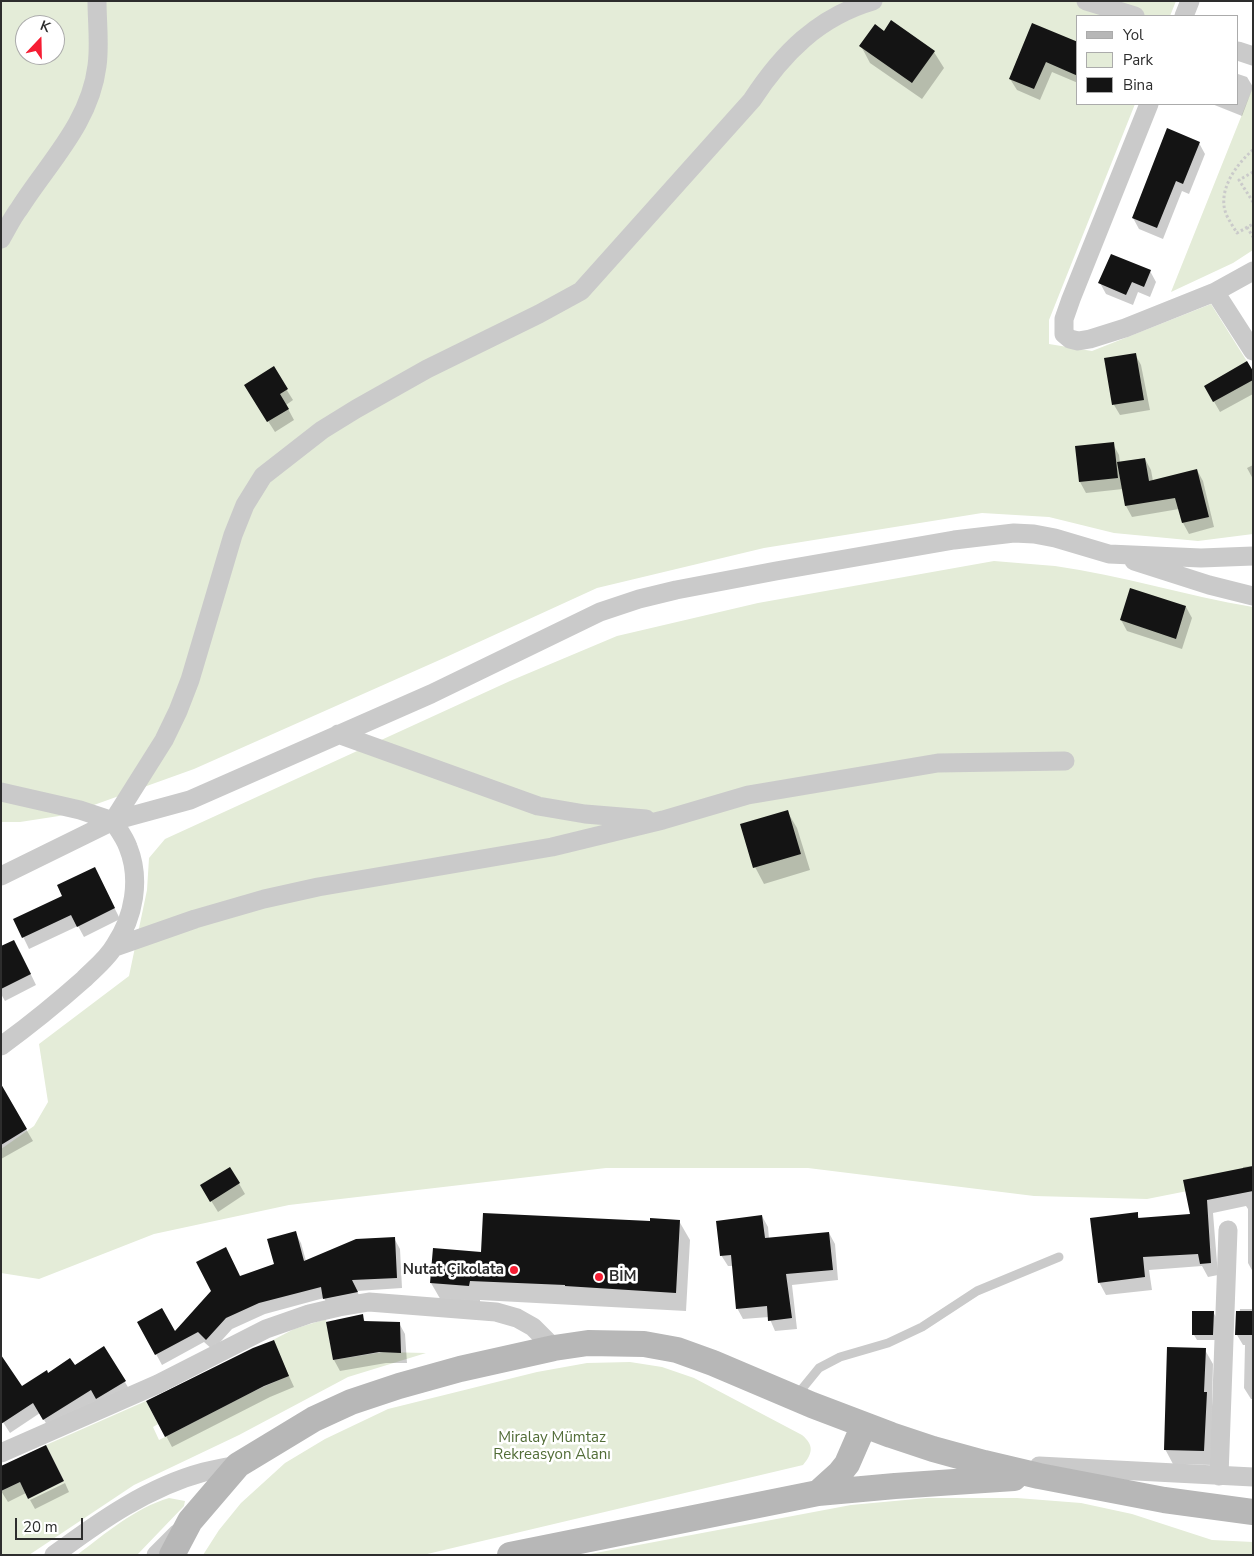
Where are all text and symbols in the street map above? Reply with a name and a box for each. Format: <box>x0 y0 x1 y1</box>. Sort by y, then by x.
north arrow <box>15 15 65 65</box>
legend <box>1076 15 1239 105</box>
text: K <box>37 16 53 37</box>
text: Yol <box>1123 25 1144 45</box>
text: Park <box>1123 50 1153 70</box>
text: Bina <box>1123 75 1153 95</box>
place label: Nutat Çikolata <box>403 1261 504 1279</box>
marker: Nutat Çikolata <box>508 1264 520 1276</box>
place label: BİM <box>609 1268 637 1286</box>
marker: BİM <box>593 1271 605 1283</box>
park label: Miralay Mümtaz Rekreasyon Alanı <box>493 1429 611 1464</box>
scale bar <box>18 1508 85 1540</box>
text: 20 m <box>23 1517 58 1537</box>

